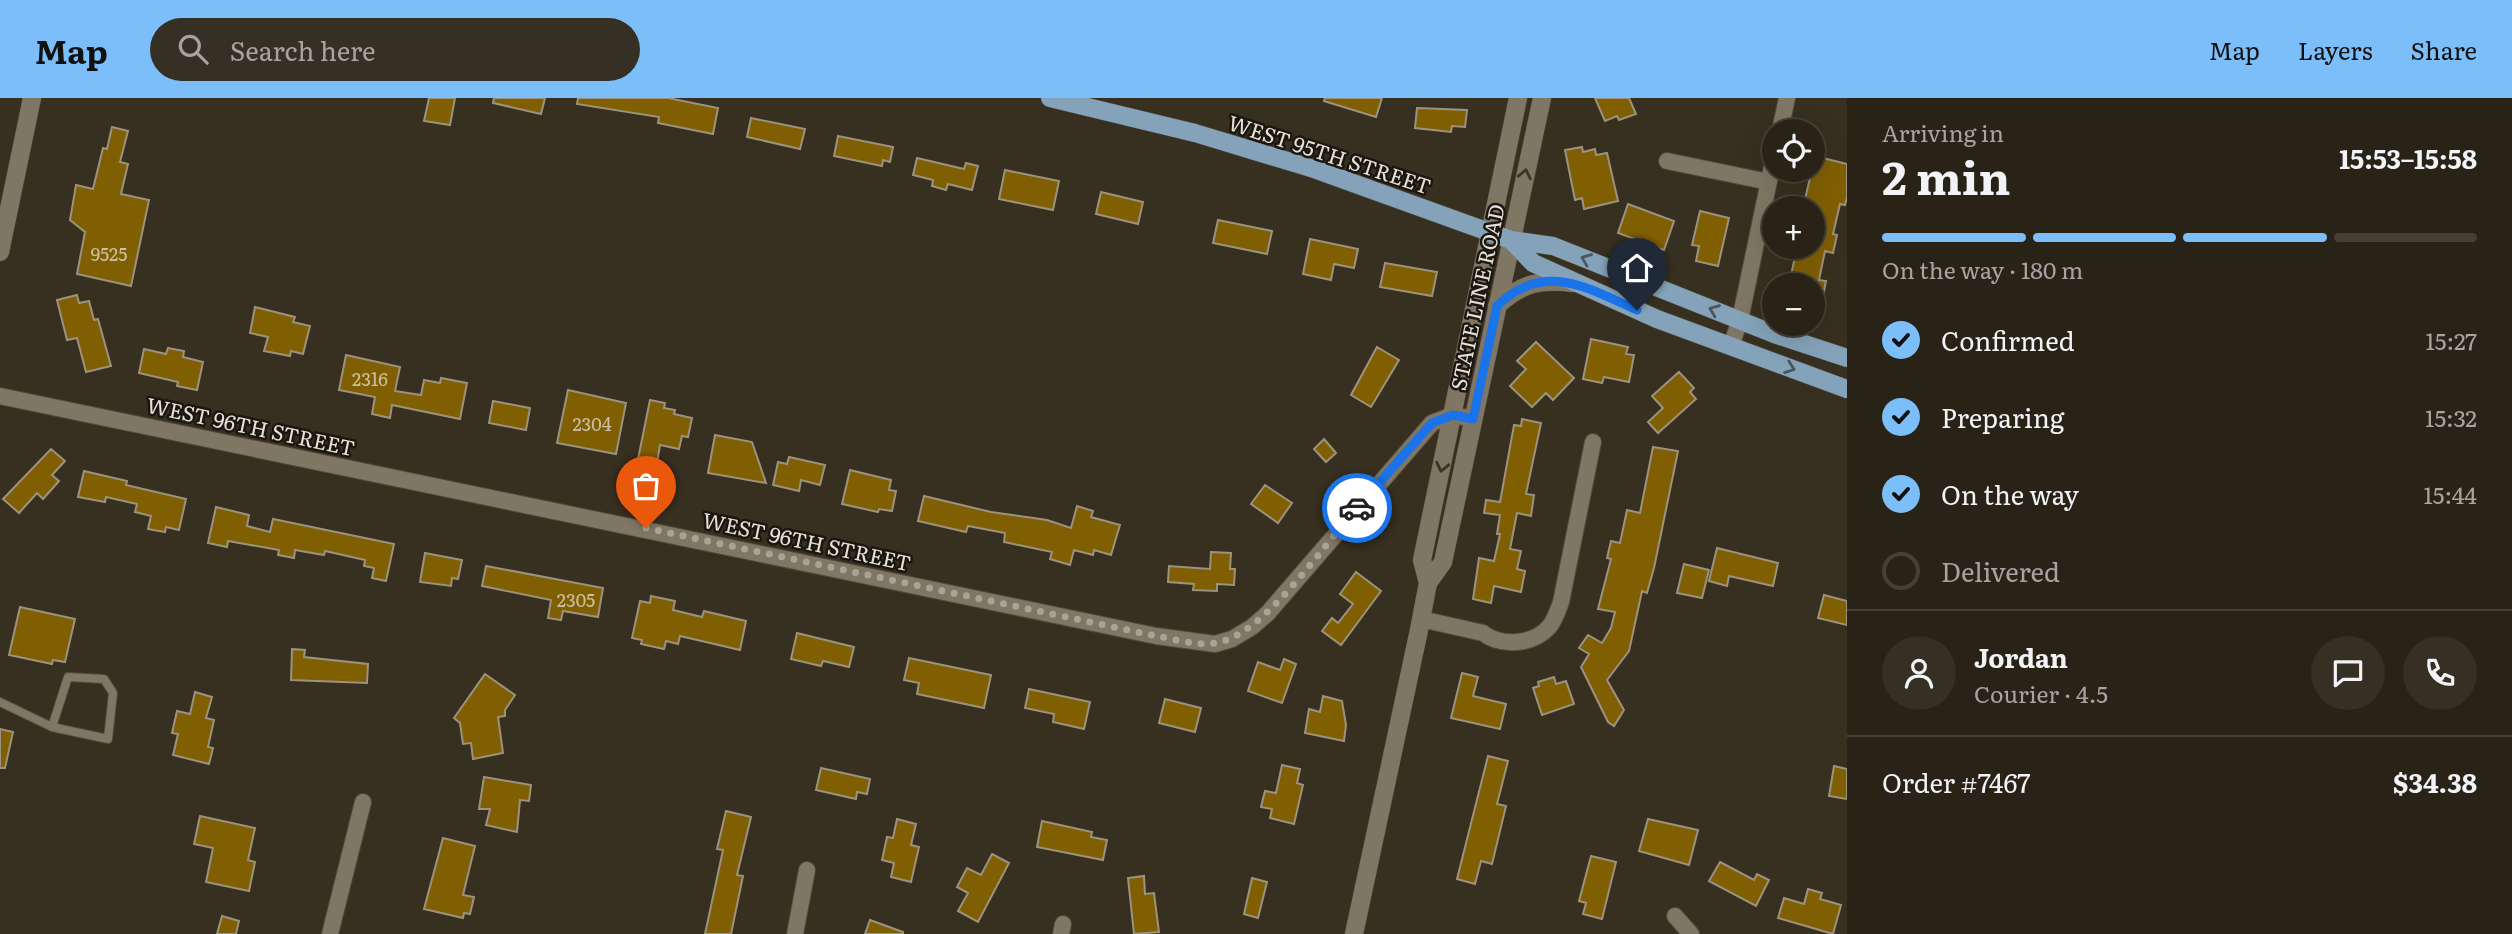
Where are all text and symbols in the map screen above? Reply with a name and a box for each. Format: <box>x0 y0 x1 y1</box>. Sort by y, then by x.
search box <box>150 18 640 81</box>
text: Map <box>35 25 108 74</box>
icon: search <box>174 30 212 68</box>
text: Search here <box>230 30 376 69</box>
text: Map <box>2209 32 2260 67</box>
text: Layers <box>2298 32 2372 67</box>
text: Share <box>2410 32 2477 67</box>
street label: WEST 95TH STREET <box>1225 106 1435 200</box>
text: Arriving in <box>1882 115 2004 149</box>
map controls <box>1762 119 1825 336</box>
button: locate <box>1762 119 1825 182</box>
text: 15:53–15:58 <box>2339 138 2477 177</box>
text: 2 min <box>1882 141 2011 209</box>
one-way arrow <box>1517 168 1532 180</box>
button: + <box>1762 196 1825 259</box>
street label: STATE LINE ROAD <box>1441 201 1511 393</box>
pin <box>1607 238 1667 310</box>
house number: 9525 <box>91 240 127 267</box>
icon: home <box>1618 249 1656 287</box>
text: On the way · 180 m <box>1882 252 2083 286</box>
one-way arrow <box>1581 254 1593 268</box>
button: − <box>1762 273 1825 336</box>
one-way arrow <box>1708 305 1720 319</box>
text: Confirmed <box>1941 320 2075 359</box>
icon: check <box>1882 321 1920 359</box>
text: 15:27 <box>2425 323 2477 357</box>
one-way arrow <box>1784 359 1796 373</box>
house number: 2316 <box>352 365 388 392</box>
street label: WEST 96TH STREET <box>144 388 358 462</box>
text: Preparing <box>1941 397 2064 436</box>
icon: check <box>1882 398 1920 436</box>
text: 15:32 <box>2425 400 2477 434</box>
house number: 2304 <box>572 410 612 437</box>
pin <box>616 456 676 528</box>
one-way arrow <box>1435 461 1450 473</box>
icon: bag <box>627 467 665 505</box>
courier <box>1322 473 1392 543</box>
text: On the way <box>1941 474 2079 513</box>
icon: check <box>1882 475 1920 513</box>
text: 15:44 <box>2423 477 2477 511</box>
icon: car <box>1338 489 1376 527</box>
street label: WEST 96TH STREET <box>700 503 914 577</box>
text: Delivered <box>1941 551 2060 590</box>
house number: 2305 <box>557 586 595 613</box>
button: person <box>1882 636 1956 710</box>
button: chat <box>2311 636 2385 710</box>
button: phone <box>2403 636 2477 710</box>
text: Jordan <box>1974 637 2068 676</box>
text: Courier · 4.5 <box>1974 676 2108 710</box>
text: Order #7467 <box>1882 762 2031 801</box>
text: $34.38 <box>2393 762 2477 801</box>

